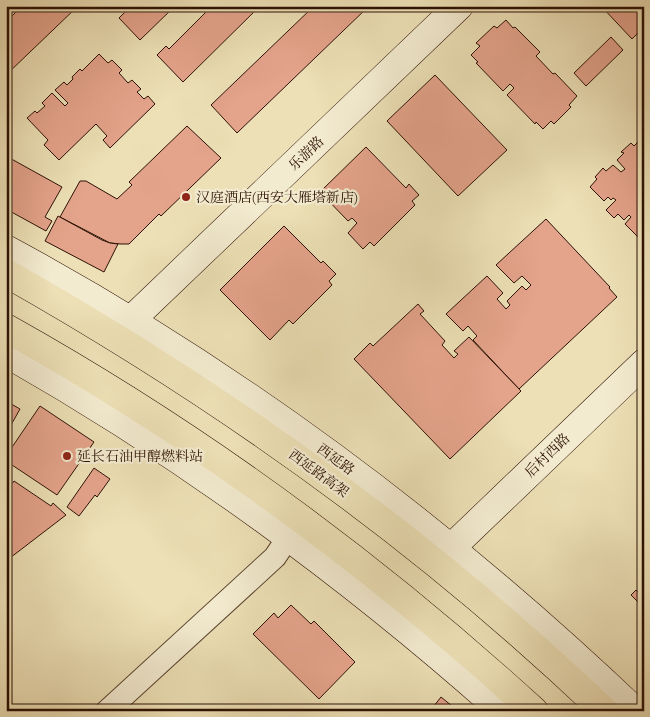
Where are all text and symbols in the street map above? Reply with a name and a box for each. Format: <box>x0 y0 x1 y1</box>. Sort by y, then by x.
street label: 乐游路 <box>285 133 327 174</box>
place label: 汉庭酒店(西安大雁塔新店) <box>196 189 358 206</box>
marker: 汉庭酒店(西安大雁塔新店) <box>180 191 192 203</box>
street label: 后村西路 <box>521 430 573 481</box>
street label: 西延路 <box>314 440 358 479</box>
street label: 西延路高架 <box>285 446 352 501</box>
place label: 延长石油甲醇燃料站 <box>77 448 203 465</box>
marker: 延长石油甲醇燃料站 <box>61 450 73 462</box>

